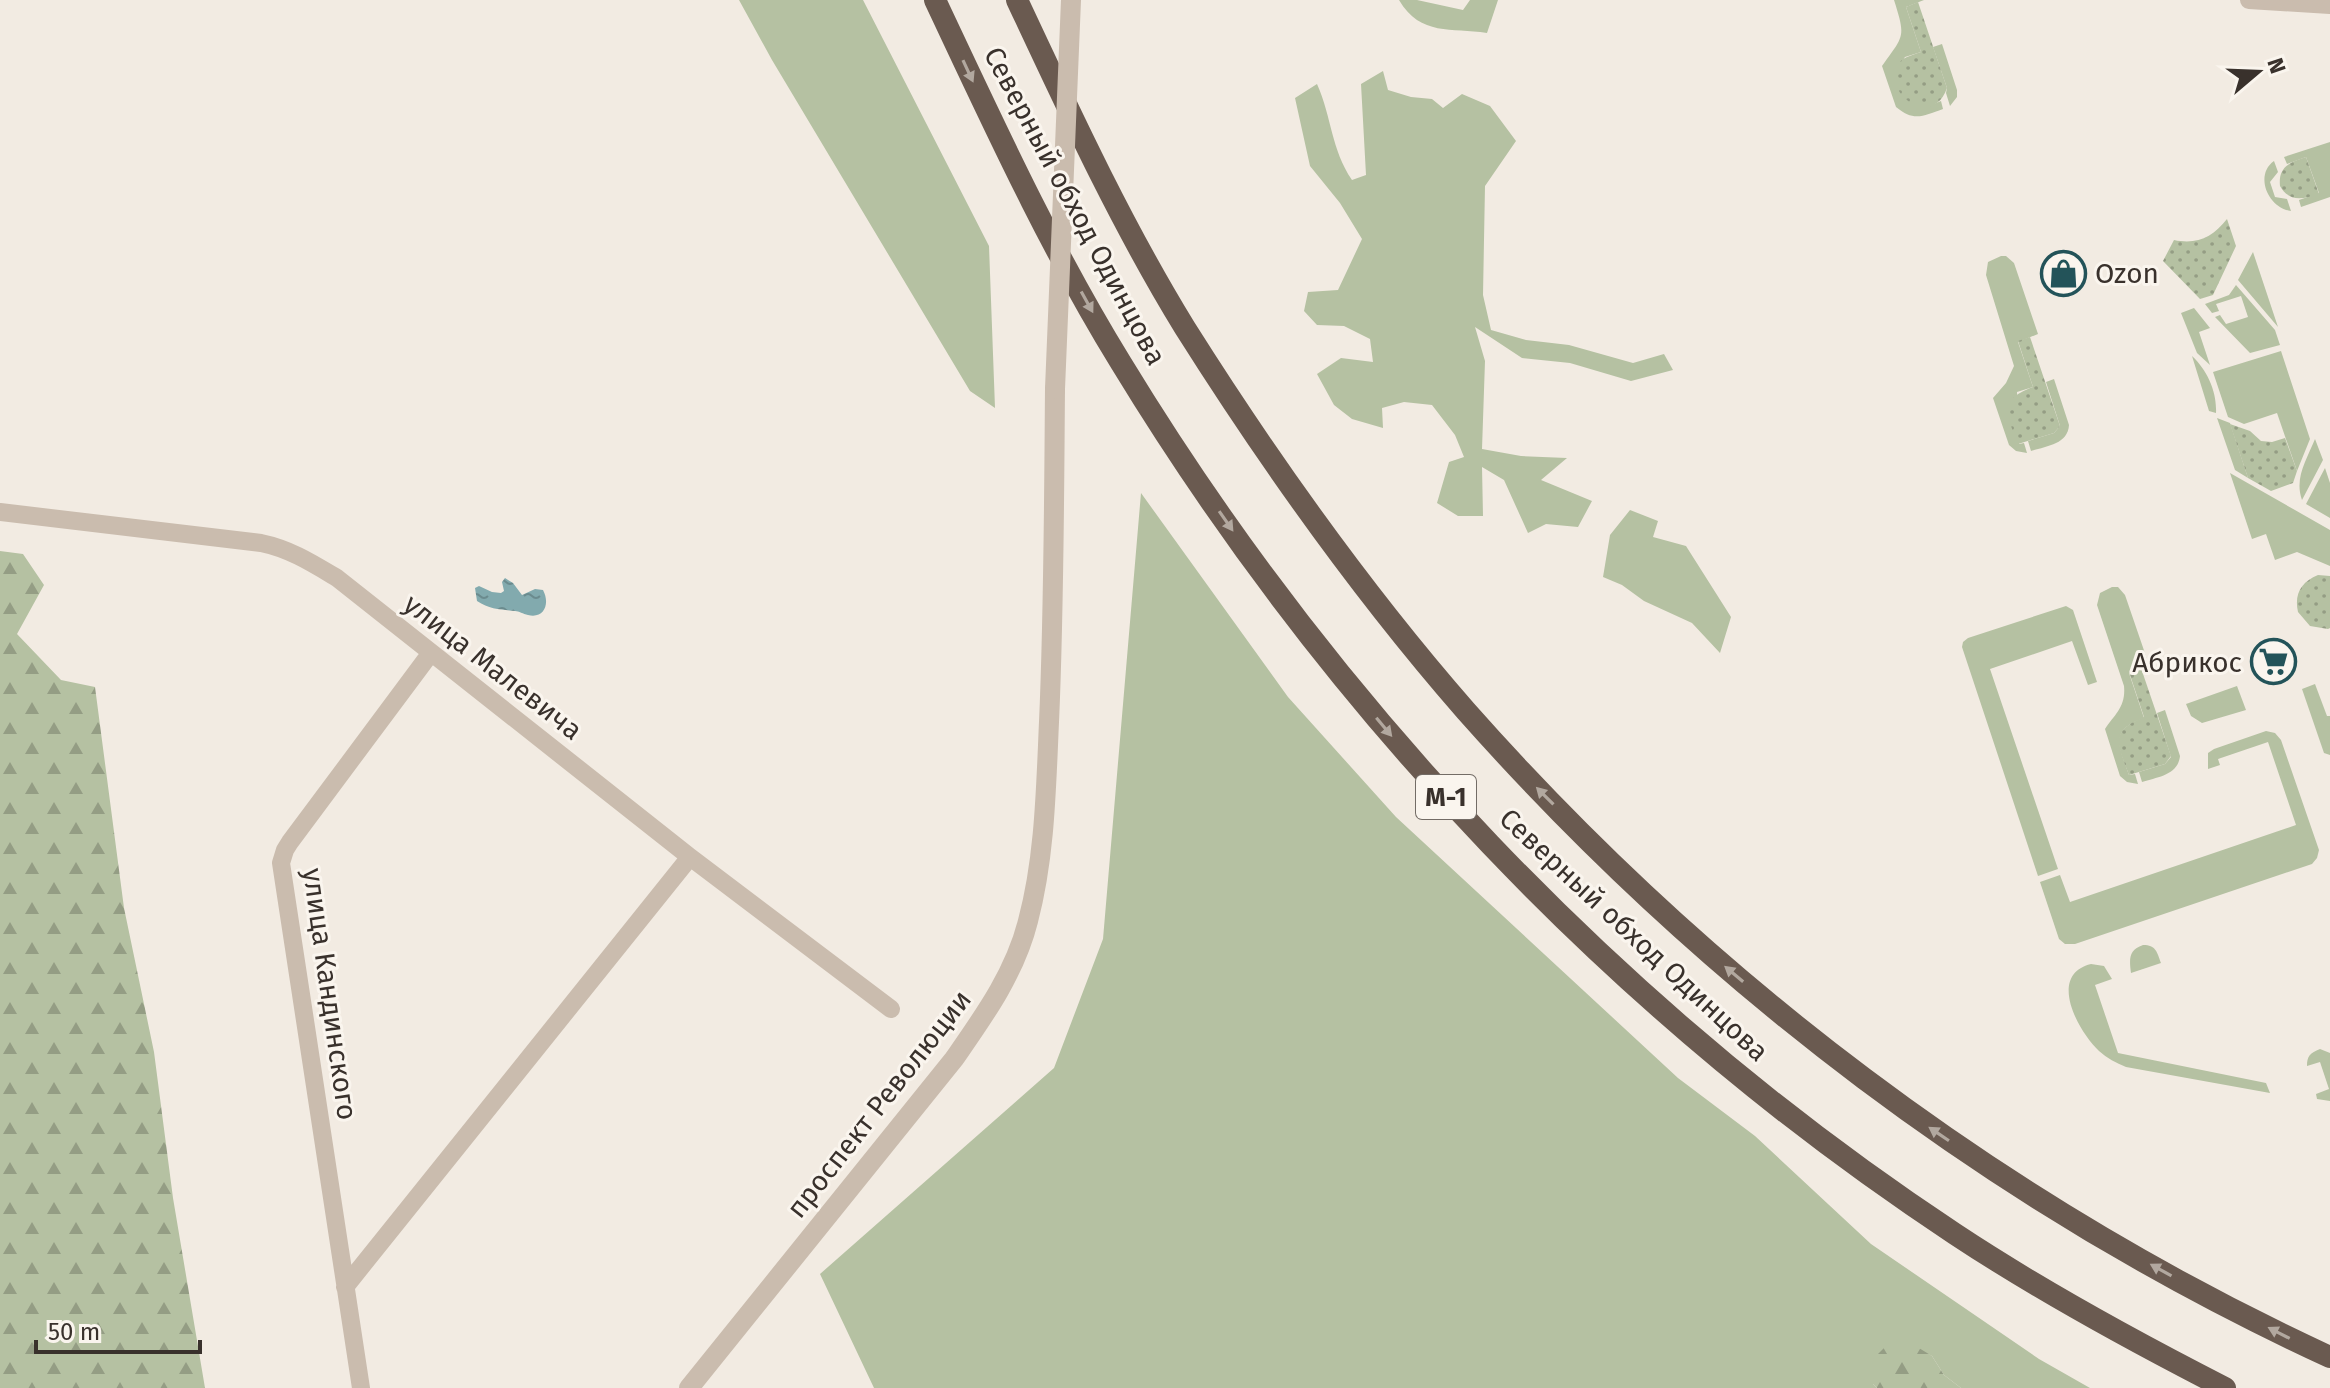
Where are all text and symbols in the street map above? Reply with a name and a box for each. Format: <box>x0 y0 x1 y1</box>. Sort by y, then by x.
north arrow <box>2218 32 2298 112</box>
street label: Северный обход Одинцова <box>977 41 1173 371</box>
text: N <box>2261 54 2292 77</box>
one-way arrow <box>961 59 975 82</box>
shop icon: Ozon <box>2040 249 2088 297</box>
place label: Ozon <box>2095 257 2159 290</box>
one-way arrow <box>1079 291 1093 313</box>
one-way arrow <box>1218 511 1233 532</box>
street label: улица Малевича <box>397 587 589 747</box>
supermarket icon: Абрикос <box>2249 638 2297 686</box>
place label: Абрикос <box>2132 646 2242 679</box>
one-way arrow <box>1375 717 1392 737</box>
road number: М-1 <box>1416 775 1476 819</box>
one-way arrow <box>1536 787 1555 806</box>
street label: Северный обход Одинцова <box>1493 802 1775 1068</box>
street label: улица Кандинского <box>296 866 364 1122</box>
one-way arrow <box>1725 966 1745 983</box>
street label: проспект Революции <box>780 984 978 1224</box>
one-way arrow <box>1928 1127 1950 1142</box>
one-way arrow <box>2149 1263 2172 1276</box>
scale bar <box>36 1304 200 1354</box>
text: 50 m <box>48 1318 100 1346</box>
one-way arrow <box>2268 1326 2291 1339</box>

